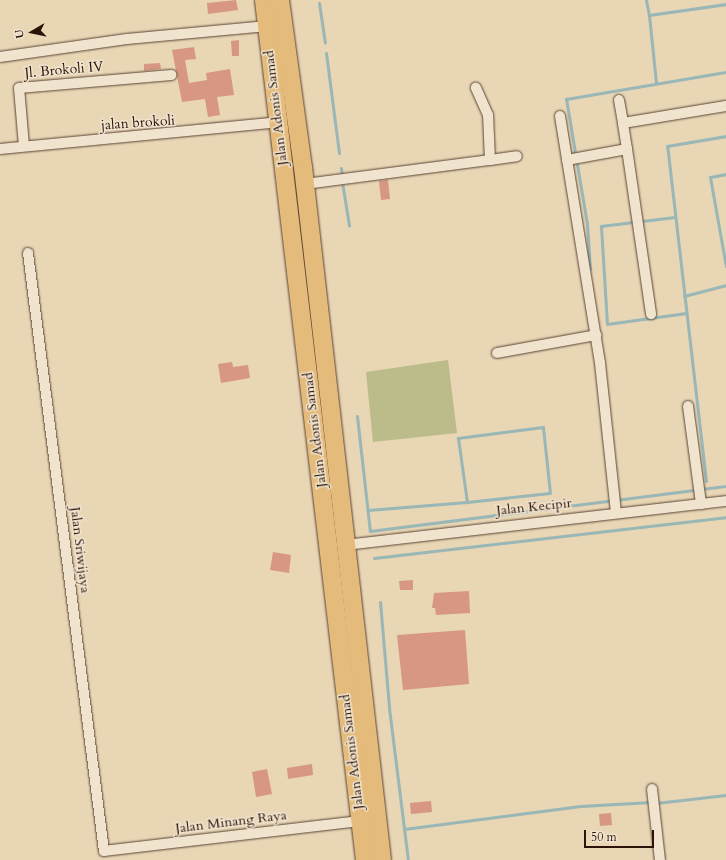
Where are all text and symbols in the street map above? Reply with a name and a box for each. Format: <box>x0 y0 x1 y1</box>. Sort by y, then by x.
north arrow <box>12 12 52 52</box>
text: U <box>12 28 28 40</box>
street label: Jalan Adonis Samad <box>261 49 291 167</box>
street label: Jl. Brokoli IV <box>24 58 104 82</box>
street label: jalan brokoli <box>100 112 176 134</box>
street label: Jalan Adonis Samad <box>300 371 330 489</box>
street label: Jalan Kecipir <box>495 495 573 519</box>
street label: Jalan Sriwijaya <box>66 506 94 594</box>
street label: Jalan Adonis Samad <box>337 693 367 811</box>
street label: Jalan Minang Raya <box>174 807 288 837</box>
scale bar <box>586 822 656 848</box>
text: 50 m <box>591 829 617 845</box>

